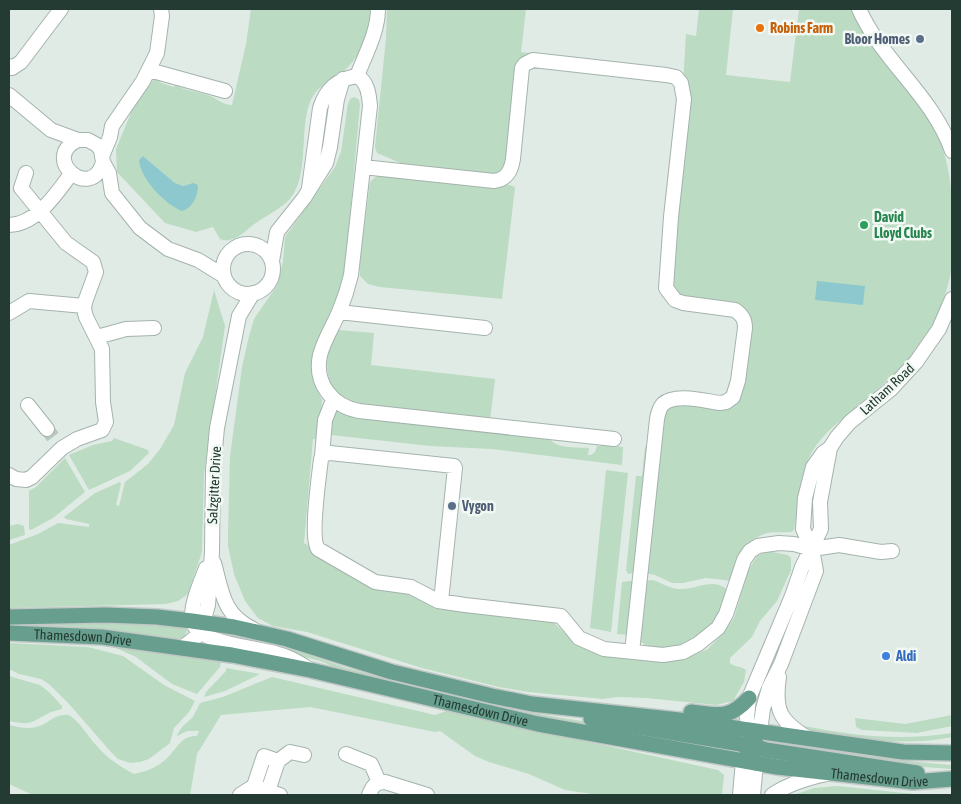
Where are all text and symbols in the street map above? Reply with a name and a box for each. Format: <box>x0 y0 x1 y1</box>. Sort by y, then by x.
place label: Robins Farm <box>770 20 833 36</box>
marker: Robins Farm <box>754 22 766 34</box>
place label: Bloor Homes <box>844 31 910 47</box>
marker: Bloor Homes <box>914 33 926 45</box>
place label: David Lloyd Clubs <box>874 209 932 241</box>
marker: David Lloyd Clubs <box>858 219 870 231</box>
street label: Latham Road <box>857 360 917 418</box>
street label: Salzgitter Drive <box>204 446 224 524</box>
place label: Vygon <box>461 498 494 514</box>
marker: Vygon <box>446 500 458 512</box>
street label: Thamesdown Drive <box>34 626 133 649</box>
place label: Aldi <box>895 648 916 664</box>
marker: Aldi <box>880 650 892 662</box>
street label: Thamesdown Drive <box>431 691 530 729</box>
street label: Thamesdown Drive <box>830 765 929 790</box>

